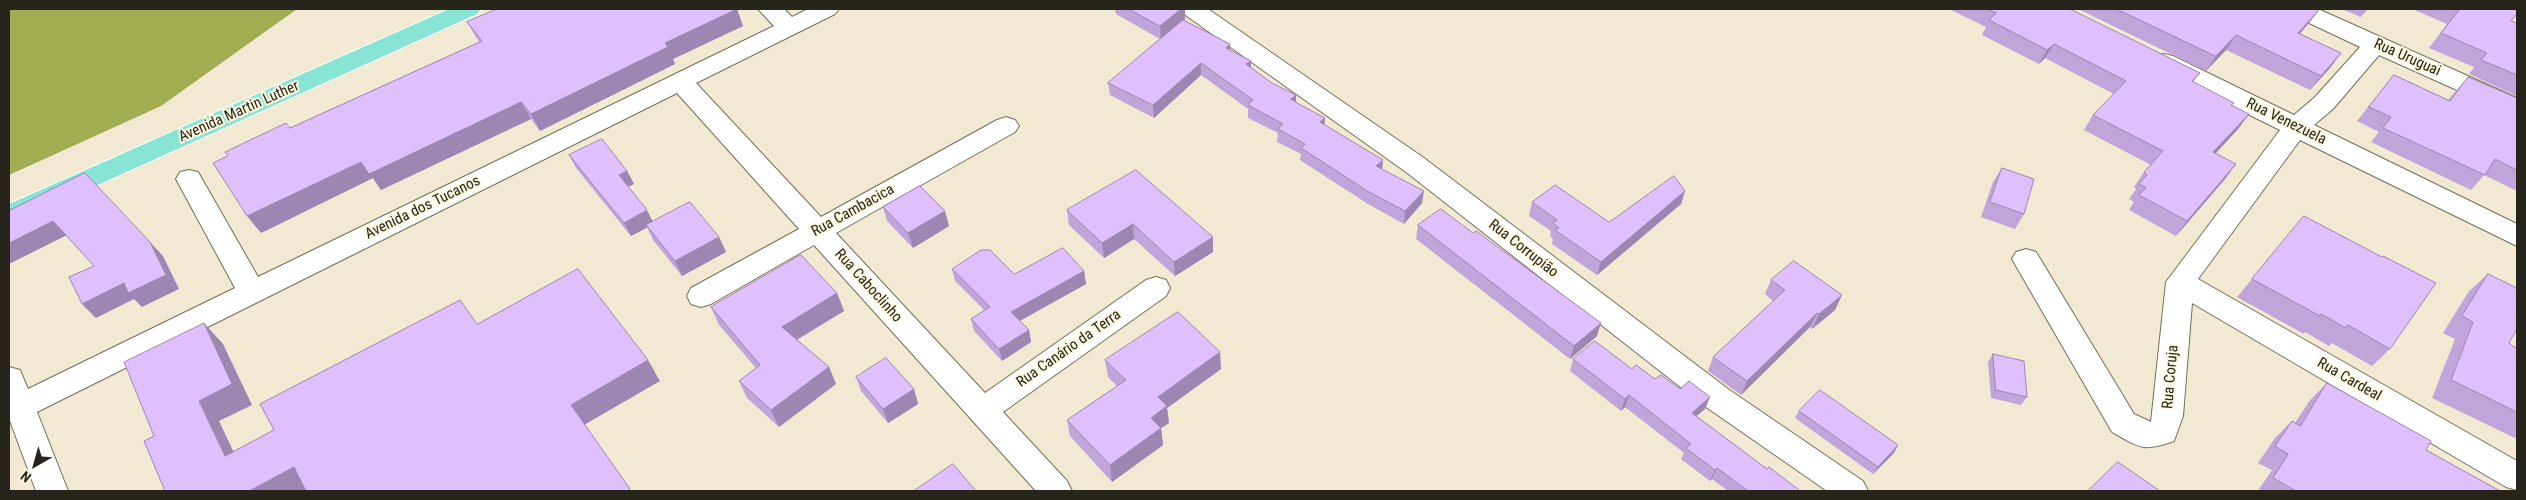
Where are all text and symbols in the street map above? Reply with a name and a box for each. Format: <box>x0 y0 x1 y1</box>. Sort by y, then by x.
street label: Rua Uruguai <box>2371 35 2443 81</box>
street label: Avenida Martin Luther <box>176 77 302 147</box>
street label: Rua Venezuela <box>2243 95 2329 149</box>
street label: Avenida dos Tucanos <box>363 172 483 244</box>
street label: Rua Cambacica <box>808 181 898 241</box>
street label: Rua Corrupião <box>1484 216 1562 282</box>
street label: Rua Caboclinho <box>830 246 906 326</box>
street label: Rua Canário da Terra <box>1013 306 1125 392</box>
street label: Rua Coruja <box>2159 344 2183 410</box>
street label: Rua Cardeal <box>2314 354 2384 406</box>
north arrow <box>10 440 60 490</box>
text: N <box>17 468 34 486</box>

